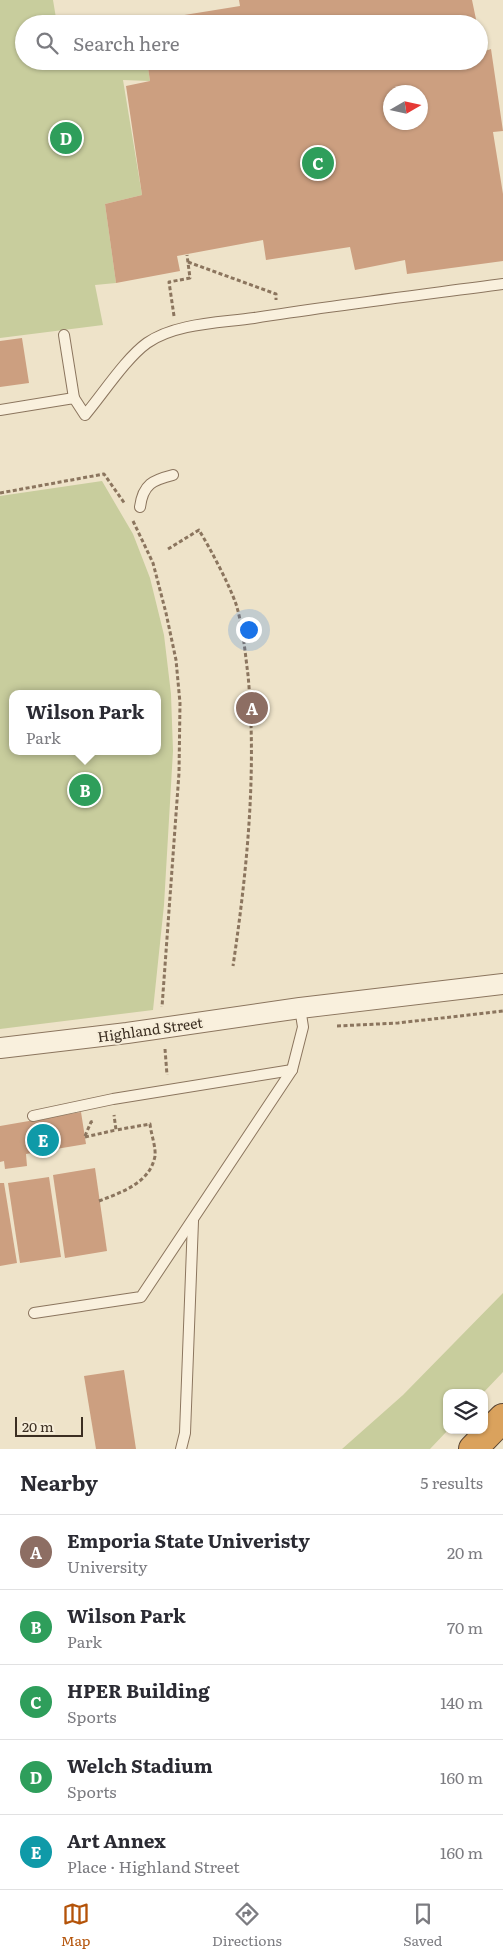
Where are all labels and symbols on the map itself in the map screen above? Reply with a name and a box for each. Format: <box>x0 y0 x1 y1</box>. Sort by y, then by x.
north arrow <box>383 85 428 130</box>
pin: D <box>50 119 82 157</box>
pin: C <box>302 144 334 182</box>
your location <box>236 617 262 643</box>
pin: A <box>236 689 268 727</box>
pin: B <box>69 771 101 809</box>
street label: Highland Street <box>96 1012 204 1046</box>
pin: E <box>27 1121 59 1159</box>
scale bar <box>15 1414 82 1437</box>

